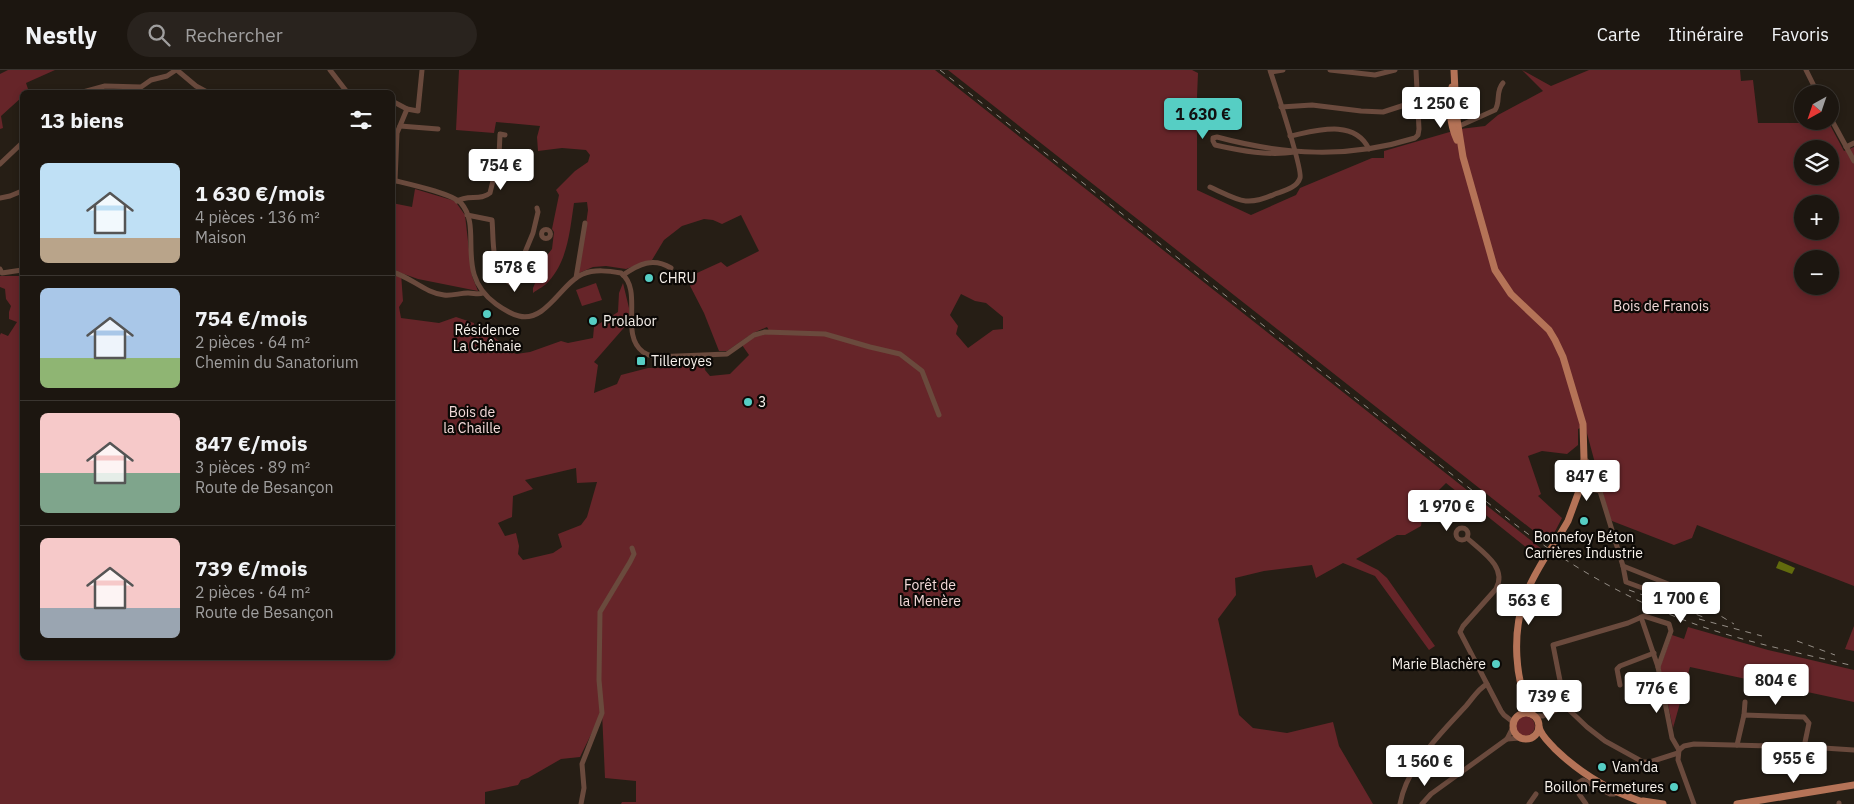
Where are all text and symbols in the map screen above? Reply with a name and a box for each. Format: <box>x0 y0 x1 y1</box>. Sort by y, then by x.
search box <box>127 12 477 57</box>
text: Nestly <box>25 19 97 51</box>
icon: search <box>145 21 173 49</box>
text: Rechercher <box>185 23 283 47</box>
text: Carte <box>1597 23 1640 46</box>
text: Itinéraire <box>1668 23 1744 46</box>
text: Favoris <box>1772 23 1829 46</box>
north arrow <box>1794 85 1839 130</box>
map controls <box>1794 85 1839 295</box>
pin: 1 250 € <box>1395 87 1487 129</box>
text: 1 250 € <box>1413 93 1469 113</box>
pin: 1 630 € <box>1157 98 1249 140</box>
text: 1 630 € <box>1175 104 1231 124</box>
text: 13 biens <box>40 106 124 134</box>
icon: filters <box>347 106 375 134</box>
button: layers <box>1794 140 1839 185</box>
pin: 754 € <box>466 148 536 191</box>
text: 754 € <box>480 155 522 175</box>
text: 1 630 €/mois <box>195 179 325 207</box>
icon: home <box>80 183 140 243</box>
button: + <box>1794 195 1839 240</box>
text: 4 pièces · 136 m² <box>195 207 320 227</box>
text: Maison <box>195 227 246 247</box>
pin: 578 € <box>480 250 550 293</box>
button: − <box>1794 250 1839 295</box>
text: 578 € <box>494 257 536 277</box>
place label: CHRU <box>659 269 696 287</box>
marker: CHRU <box>643 272 655 284</box>
park label: Bois de Franois <box>1613 297 1709 315</box>
text: 754 €/mois <box>195 304 308 332</box>
icon: home <box>80 308 140 368</box>
marker: Résidence La Chênaie <box>481 308 493 320</box>
place label: Prolabor <box>603 312 657 330</box>
marker: Prolabor <box>587 315 599 327</box>
place label: Résidence La Chênaie <box>453 321 522 355</box>
text: 2 pièces · 64 m² <box>195 332 310 352</box>
text: Chemin du Sanatorium <box>195 352 359 372</box>
place label: Tilleroyes <box>651 352 712 370</box>
marker: Tilleroyes <box>635 355 647 367</box>
place label: 3 <box>758 393 766 411</box>
marker: 3 <box>742 396 754 408</box>
park label: Bois de la Chaille <box>443 403 501 437</box>
text: 847 €/mois <box>195 429 308 457</box>
icon: home <box>80 433 140 493</box>
text: 3 pièces · 89 m² <box>195 457 310 477</box>
pin: 847 € <box>1552 460 1622 502</box>
text: 847 € <box>1566 466 1608 486</box>
text: Route de Besançon <box>195 477 334 497</box>
pin: 1 970 € <box>1401 490 1493 532</box>
text: 1 970 € <box>1419 496 1475 516</box>
marker: Bonnefoy Béton Carrières Industrie <box>1578 515 1590 527</box>
place label: Bonnefoy Béton Carrières Industrie <box>1525 528 1643 562</box>
text: 739 €/mois <box>195 554 308 582</box>
icon: home <box>80 558 140 618</box>
park label: Forêt de la Menère <box>899 576 961 610</box>
text: 2 pièces · 64 m² <box>195 582 310 602</box>
pin: 1 700 € <box>1635 582 1727 624</box>
pin: 563 € <box>1494 584 1564 626</box>
text: 1 700 € <box>1653 588 1709 608</box>
text: 563 € <box>1508 590 1550 610</box>
text: Route de Besançon <box>195 602 334 622</box>
place label: Marie Blachère <box>1392 655 1486 673</box>
marker: Marie Blachère <box>1490 658 1502 670</box>
pin: 804 € <box>1741 664 1811 706</box>
text: 804 € <box>1755 670 1797 690</box>
pin: 776 € <box>1622 672 1692 714</box>
text: 776 € <box>1636 678 1678 698</box>
pin: 739 € <box>1514 680 1584 722</box>
text: 739 € <box>1528 686 1570 706</box>
pin: 955 € <box>1759 742 1829 784</box>
pin: 1 560 € <box>1379 744 1471 787</box>
text: 955 € <box>1773 748 1815 768</box>
text: 1 560 € <box>1397 751 1453 771</box>
place label: Vam'da <box>1612 758 1659 776</box>
marker: Vam'da <box>1596 761 1608 773</box>
place label: Boillon Fermetures <box>1544 778 1664 796</box>
marker: Boillon Fermetures <box>1668 781 1680 793</box>

